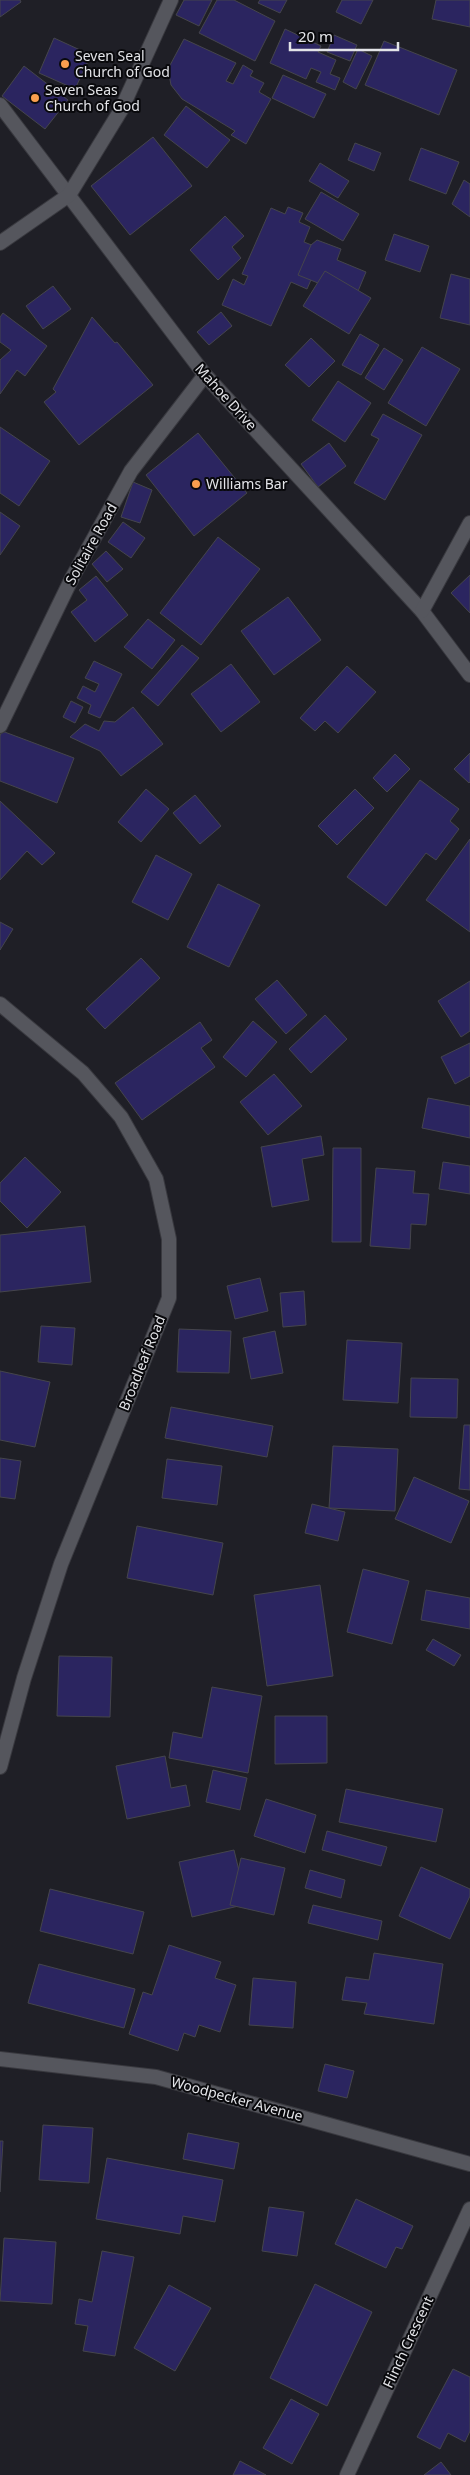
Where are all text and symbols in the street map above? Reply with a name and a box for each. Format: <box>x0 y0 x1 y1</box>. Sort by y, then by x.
scale bar <box>290 20 398 52</box>
text: 20 m <box>298 26 333 46</box>
place label: Seven Seal Church of God <box>75 46 170 81</box>
marker: Seven Seal Church of God <box>59 58 71 70</box>
place label: Seven Seas Church of God <box>45 80 140 115</box>
marker: Seven Seas Church of God <box>29 92 41 104</box>
street label: Mahoe Drive <box>191 359 262 434</box>
place label: Williams Bar <box>206 474 288 493</box>
marker: Williams Bar <box>190 478 202 490</box>
street label: Solitaire Road <box>60 500 121 588</box>
street label: Broadleaf Road <box>114 1312 169 1413</box>
street label: Woodpecker Avenue <box>169 2072 305 2125</box>
street label: Flinch Crescent <box>378 2293 437 2391</box>

